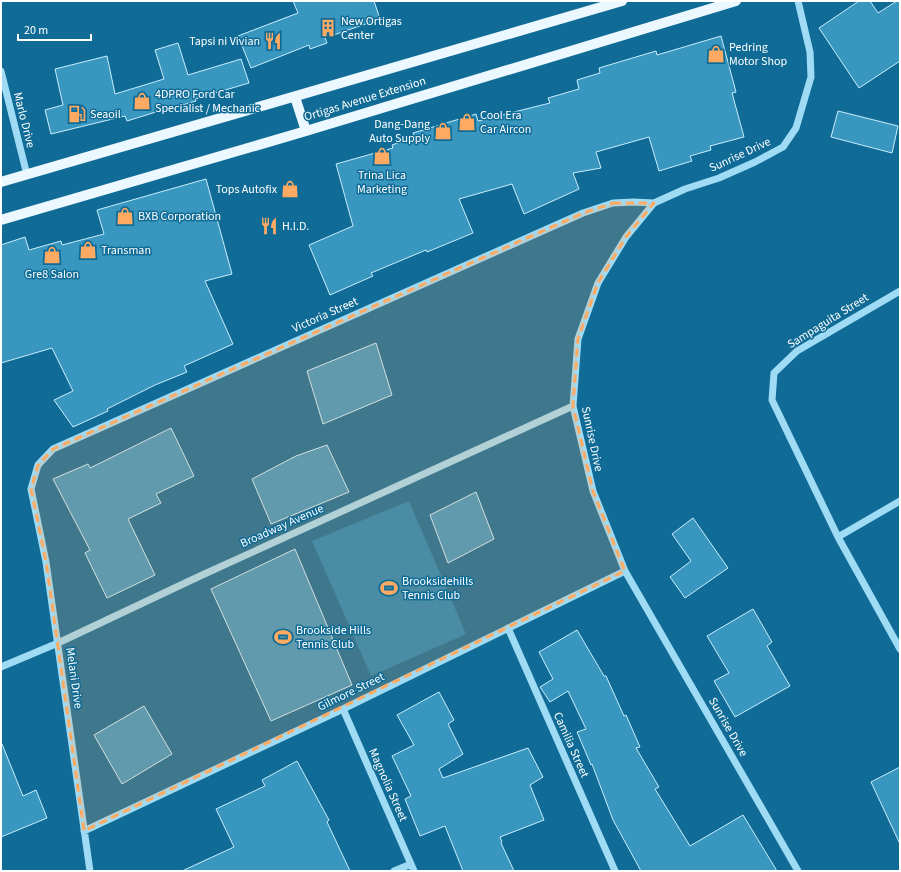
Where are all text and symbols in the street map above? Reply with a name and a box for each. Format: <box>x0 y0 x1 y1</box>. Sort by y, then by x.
place label: New Ortigas Center <box>341 13 402 44</box>
scale bar <box>18 16 91 42</box>
building icon: New Ortigas Center <box>318 18 338 38</box>
text: 20 m <box>24 22 48 39</box>
restaurant icon: Tapsi ni Vivian <box>263 31 283 51</box>
place label: Tapsi ni Vivian <box>189 33 260 50</box>
place label: Pedring Motor Shop <box>729 39 787 70</box>
shop icon: Pedring Motor Shop <box>706 44 726 64</box>
street label: Ortigas Avenue Extension <box>302 72 428 126</box>
place label: 4DPRO Ford Car Specialist / Mechanic <box>155 86 261 117</box>
street label: Marlo Drive <box>9 90 39 150</box>
shop icon: 4DPRO Ford Car Specialist / Mechanic <box>132 91 152 111</box>
fuel station icon: Seaoil <box>67 104 87 124</box>
place label: Seaoil <box>90 106 121 123</box>
place label: Cool Era Car Aircon <box>480 107 531 138</box>
shop icon: Cool Era Car Aircon <box>457 112 477 132</box>
place label: Dang-Dang Auto Supply <box>369 116 430 147</box>
shop icon: Dang-Dang Auto Supply <box>433 121 453 141</box>
street label: Sunrise Drive <box>706 133 774 177</box>
shop icon: Trina Lica Marketing <box>372 146 392 166</box>
place label: Trina Lica Marketing <box>357 167 407 198</box>
shop icon: Tops Autofix <box>280 179 300 199</box>
place label: Tops Autofix <box>216 181 278 198</box>
shop icon: BXB Corporation <box>115 206 135 226</box>
place label: BXB Corporation <box>138 208 221 225</box>
restaurant icon: H.I.D. <box>259 216 279 236</box>
place label: H.I.D. <box>282 218 309 235</box>
shop icon: Transman <box>78 240 98 260</box>
place label: Transman <box>101 242 151 259</box>
shop icon: Gre8 Salon <box>42 245 62 265</box>
place label: Gre8 Salon <box>25 266 79 283</box>
street label: Sampaguita Street <box>784 289 872 353</box>
street label: Victoria Street <box>289 293 361 337</box>
street label: Sunrise Drive <box>577 405 607 473</box>
street label: Broadway Avenue <box>238 500 326 552</box>
place label: Brooksidehills Tennis Club <box>402 573 473 604</box>
sports icon: Brooksidehills Tennis Club <box>379 578 399 598</box>
place label: Brookside Hills Tennis Club <box>296 622 371 653</box>
sports icon: Brookside Hills Tennis Club <box>273 627 293 647</box>
street label: Melani Drive <box>61 646 87 710</box>
street label: Gilmore Street <box>315 669 387 715</box>
street label: Sunrise Drive <box>704 694 752 760</box>
street label: Camilia Street <box>549 709 593 781</box>
street label: Magnolia Street <box>364 746 412 824</box>

